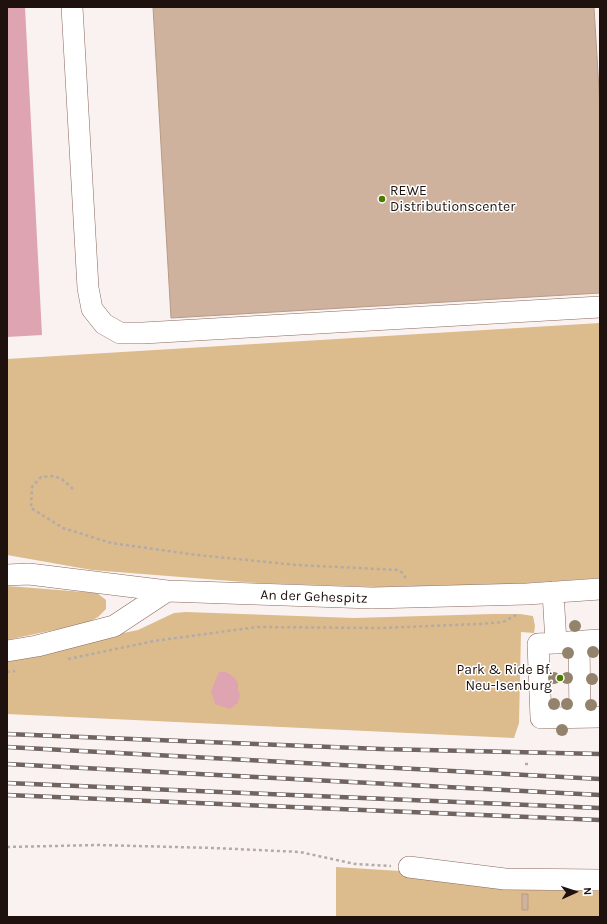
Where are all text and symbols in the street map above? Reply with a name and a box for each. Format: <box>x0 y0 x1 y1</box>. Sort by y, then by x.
place label: REWE Distributionscenter <box>390 183 515 216</box>
marker: REWE Distributionscenter <box>377 194 387 204</box>
street label: An der Gehespitz <box>260 587 368 607</box>
place label: Park & Ride Bf. Neu-Isenburg <box>457 662 552 694</box>
marker: Park & Ride Bf. Neu-Isenburg <box>555 673 565 683</box>
north arrow <box>555 872 595 912</box>
text: N <box>581 887 594 896</box>

